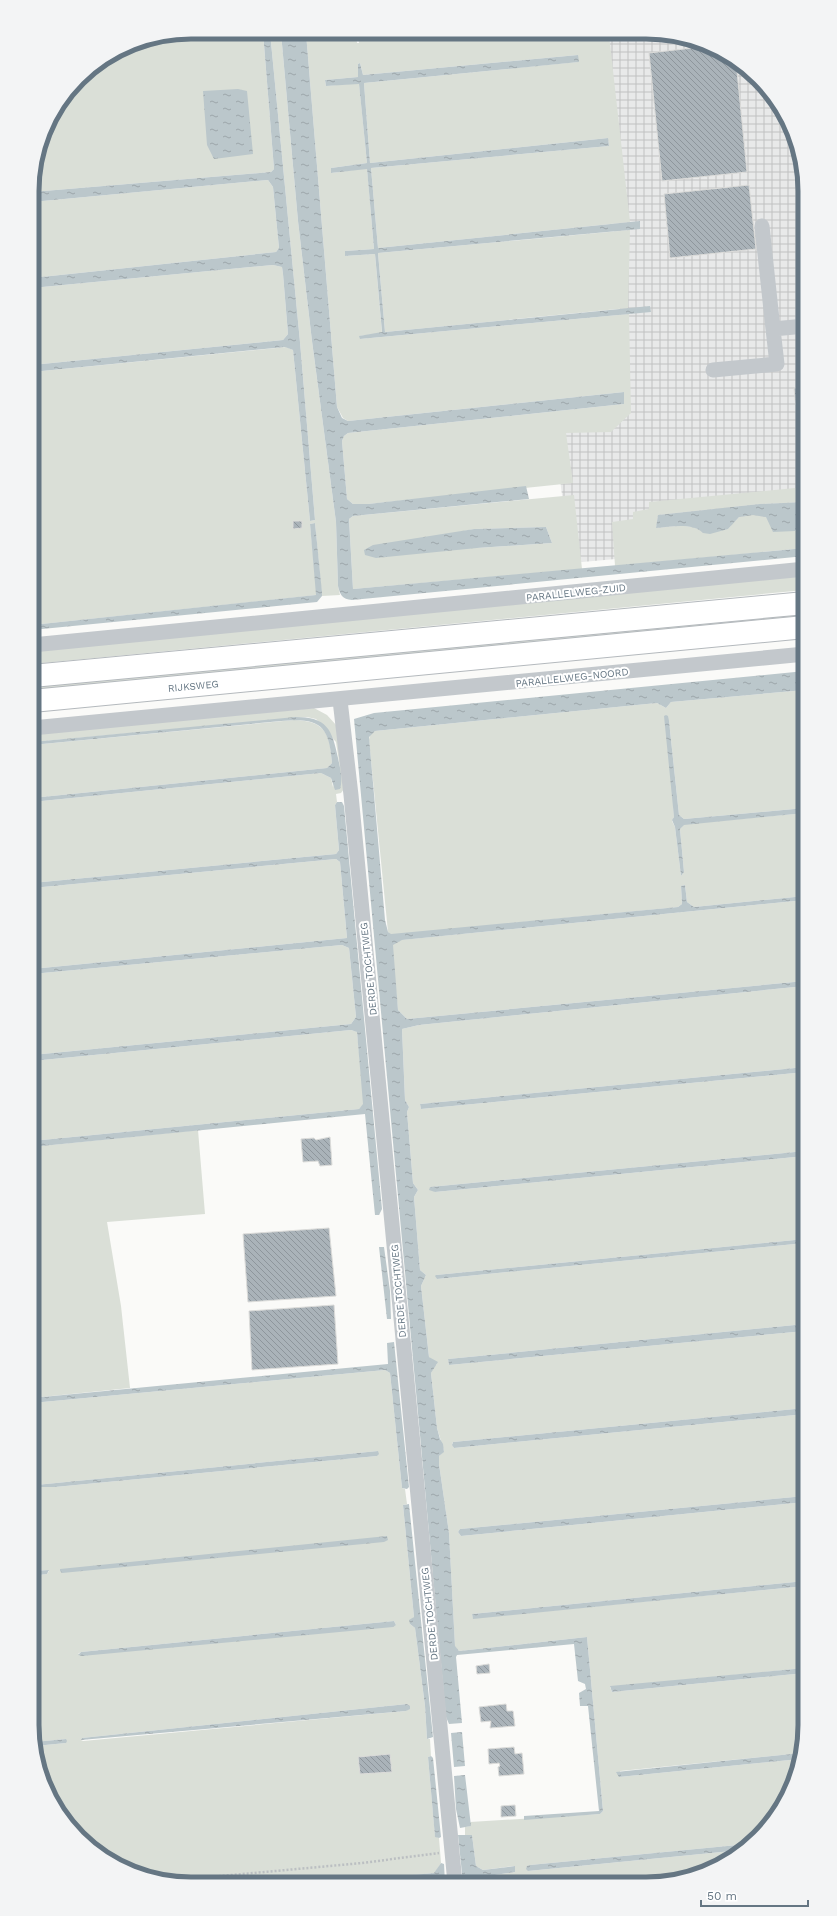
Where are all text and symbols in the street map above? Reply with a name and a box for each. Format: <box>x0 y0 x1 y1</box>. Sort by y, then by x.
street label: PARALLELWEG-ZUID <box>526 582 627 603</box>
street label: PARALLELWEG-NOORD <box>515 666 629 689</box>
street label: RIJKSWEG <box>167 678 219 694</box>
street label: DERDE TOCHTWEG <box>358 922 379 1016</box>
street label: DERDE TOCHTWEG <box>389 1244 408 1338</box>
street label: DERDE TOCHTWEG <box>419 1567 440 1661</box>
scale bar <box>701 1882 808 1908</box>
text: 50 m <box>707 1889 737 1903</box>

